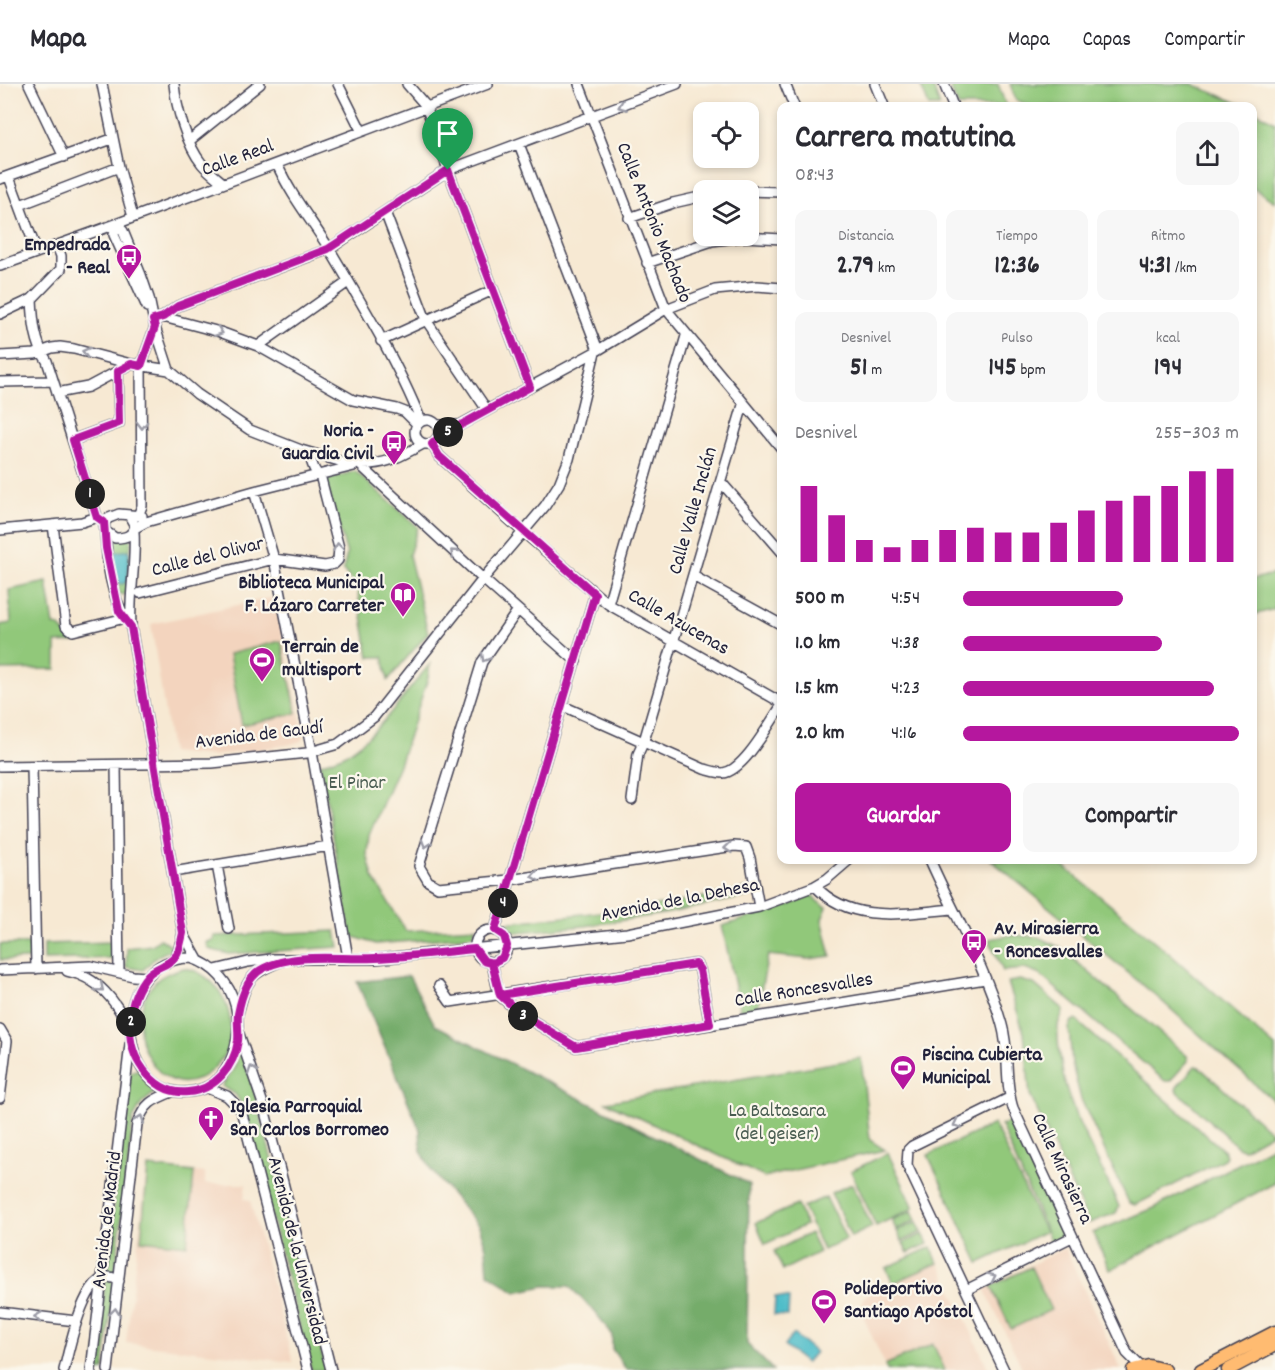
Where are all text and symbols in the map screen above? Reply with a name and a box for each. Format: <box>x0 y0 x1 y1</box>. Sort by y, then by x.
text: Mapa <box>30 21 86 61</box>
text: Mapa <box>1008 26 1050 56</box>
text: Capas <box>1083 26 1131 56</box>
text: Compartir <box>1164 26 1245 56</box>
one-way arrow <box>617 98 628 111</box>
map controls <box>693 102 759 246</box>
button: locate <box>693 102 759 168</box>
pin <box>422 108 473 170</box>
text: Carrera matutina <box>795 116 1015 163</box>
icon: arrive <box>431 117 464 150</box>
button: share <box>1176 122 1239 185</box>
street label: Calle Real <box>198 133 278 185</box>
street label: Calle Antonio Machado <box>608 139 698 308</box>
text: 08:43 <box>795 162 834 190</box>
button: layers <box>693 180 759 246</box>
text: Distancia <box>838 225 894 248</box>
text: Tiempo <box>996 225 1038 248</box>
text: Ritmo <box>1151 225 1185 248</box>
place label: Empedrada - Real <box>24 232 111 283</box>
bus stop icon: Empedrada - Real <box>114 242 144 280</box>
text: 2.79 <box>837 248 874 285</box>
text: 12:36 <box>994 248 1040 285</box>
text: 4:31 <box>1139 248 1171 285</box>
text: km <box>874 257 895 280</box>
text: /km <box>1171 257 1197 280</box>
one-way arrow <box>213 325 224 337</box>
text: Desnivel <box>841 327 891 350</box>
text: Pulso <box>1001 327 1033 350</box>
text: kcal <box>1156 327 1180 350</box>
one-way arrow <box>81 347 92 359</box>
text: 51 <box>850 350 868 387</box>
text: 145 <box>988 350 1017 387</box>
text: 194 <box>1154 350 1182 387</box>
text: m <box>868 359 882 382</box>
text: bpm <box>1017 359 1046 382</box>
pin: 5 <box>433 417 463 447</box>
place label: Noria - Guardia Civil <box>281 418 374 469</box>
one-way arrow <box>135 420 148 429</box>
text: 5 <box>444 420 452 443</box>
text: Desnivel <box>795 420 857 448</box>
text: 255–303 m <box>1155 420 1239 448</box>
bus stop icon: Noria - Guardia Civil <box>379 428 409 466</box>
street label: Calle Valle Inclán <box>662 444 726 578</box>
pin: 1 <box>75 479 105 509</box>
text: 1 <box>88 482 92 505</box>
street label: Calle del Olivar <box>149 530 268 585</box>
one-way arrow <box>332 542 344 552</box>
one-way arrow <box>450 549 461 560</box>
place label: Biblioteca Municipal F. Lázaro Carreter <box>238 570 385 621</box>
library icon: Biblioteca Municipal F. Lázaro Carreter <box>388 580 418 618</box>
street label: Calle Azucenas <box>622 583 734 663</box>
text: 500 m <box>795 585 844 613</box>
text: 4:54 <box>891 585 920 613</box>
text: 1.0 km <box>795 630 840 658</box>
text: 4:38 <box>891 630 920 658</box>
place label: Terrain de multisport <box>282 634 362 685</box>
sports icon: Terrain de multisport <box>247 645 277 683</box>
one-way arrow <box>481 652 493 662</box>
text: 1.5 km <box>795 675 838 703</box>
text: 4:23 <box>891 675 920 703</box>
street label: Avenida de Gaudí <box>194 714 326 758</box>
text: 2.0 km <box>795 720 844 748</box>
text: 4:16 <box>891 720 917 748</box>
park label: El Pinar <box>328 770 386 798</box>
button: Guardar <box>795 783 1011 852</box>
button: Compartir <box>1023 783 1239 852</box>
one-way arrow <box>421 838 433 849</box>
one-way arrow <box>723 841 732 854</box>
one-way arrow <box>530 870 539 882</box>
street label: Avenida de la Dehesa <box>598 872 762 930</box>
pin: 4 <box>488 888 518 918</box>
text: 4 <box>500 891 506 914</box>
place label: Av. Mirasierra - Roncesvalles <box>994 916 1103 967</box>
bus stop icon: Av. Mirasierra - Roncesvalles <box>959 927 989 965</box>
street label: Calle Roncesvalles <box>733 966 875 1016</box>
one-way arrow <box>93 981 104 992</box>
pin: 3 <box>508 1001 538 1031</box>
text: 3 <box>519 1004 527 1027</box>
pin: 2 <box>116 1007 146 1037</box>
text: 2 <box>128 1010 135 1033</box>
place label: Piscina Cubierta Municipal <box>922 1042 1042 1093</box>
sports icon: Piscina Cubierta Municipal <box>888 1053 918 1091</box>
one-way arrow <box>247 1065 260 1076</box>
place label: Iglesia Parroquial San Carlos Borromeo <box>230 1094 389 1145</box>
park label: La Baltasara (del geiser) <box>728 1098 826 1149</box>
church icon: Iglesia Parroquial San Carlos Borromeo <box>196 1104 226 1142</box>
street label: Calle Mirasierra <box>1023 1109 1099 1230</box>
one-way arrow <box>132 1114 145 1125</box>
one-way arrow <box>952 1116 963 1128</box>
street label: Avenida de Madrid <box>86 1150 130 1290</box>
street label: Avenida de la Universidad <box>259 1154 333 1348</box>
one-way arrow <box>985 1273 996 1284</box>
place label: Polideportivo Santiago Apóstol <box>844 1276 973 1327</box>
sports icon: Polideportivo Santiago Apóstol <box>809 1287 839 1325</box>
one-way arrow <box>108 1307 121 1316</box>
one-way arrow <box>33 1311 42 1323</box>

